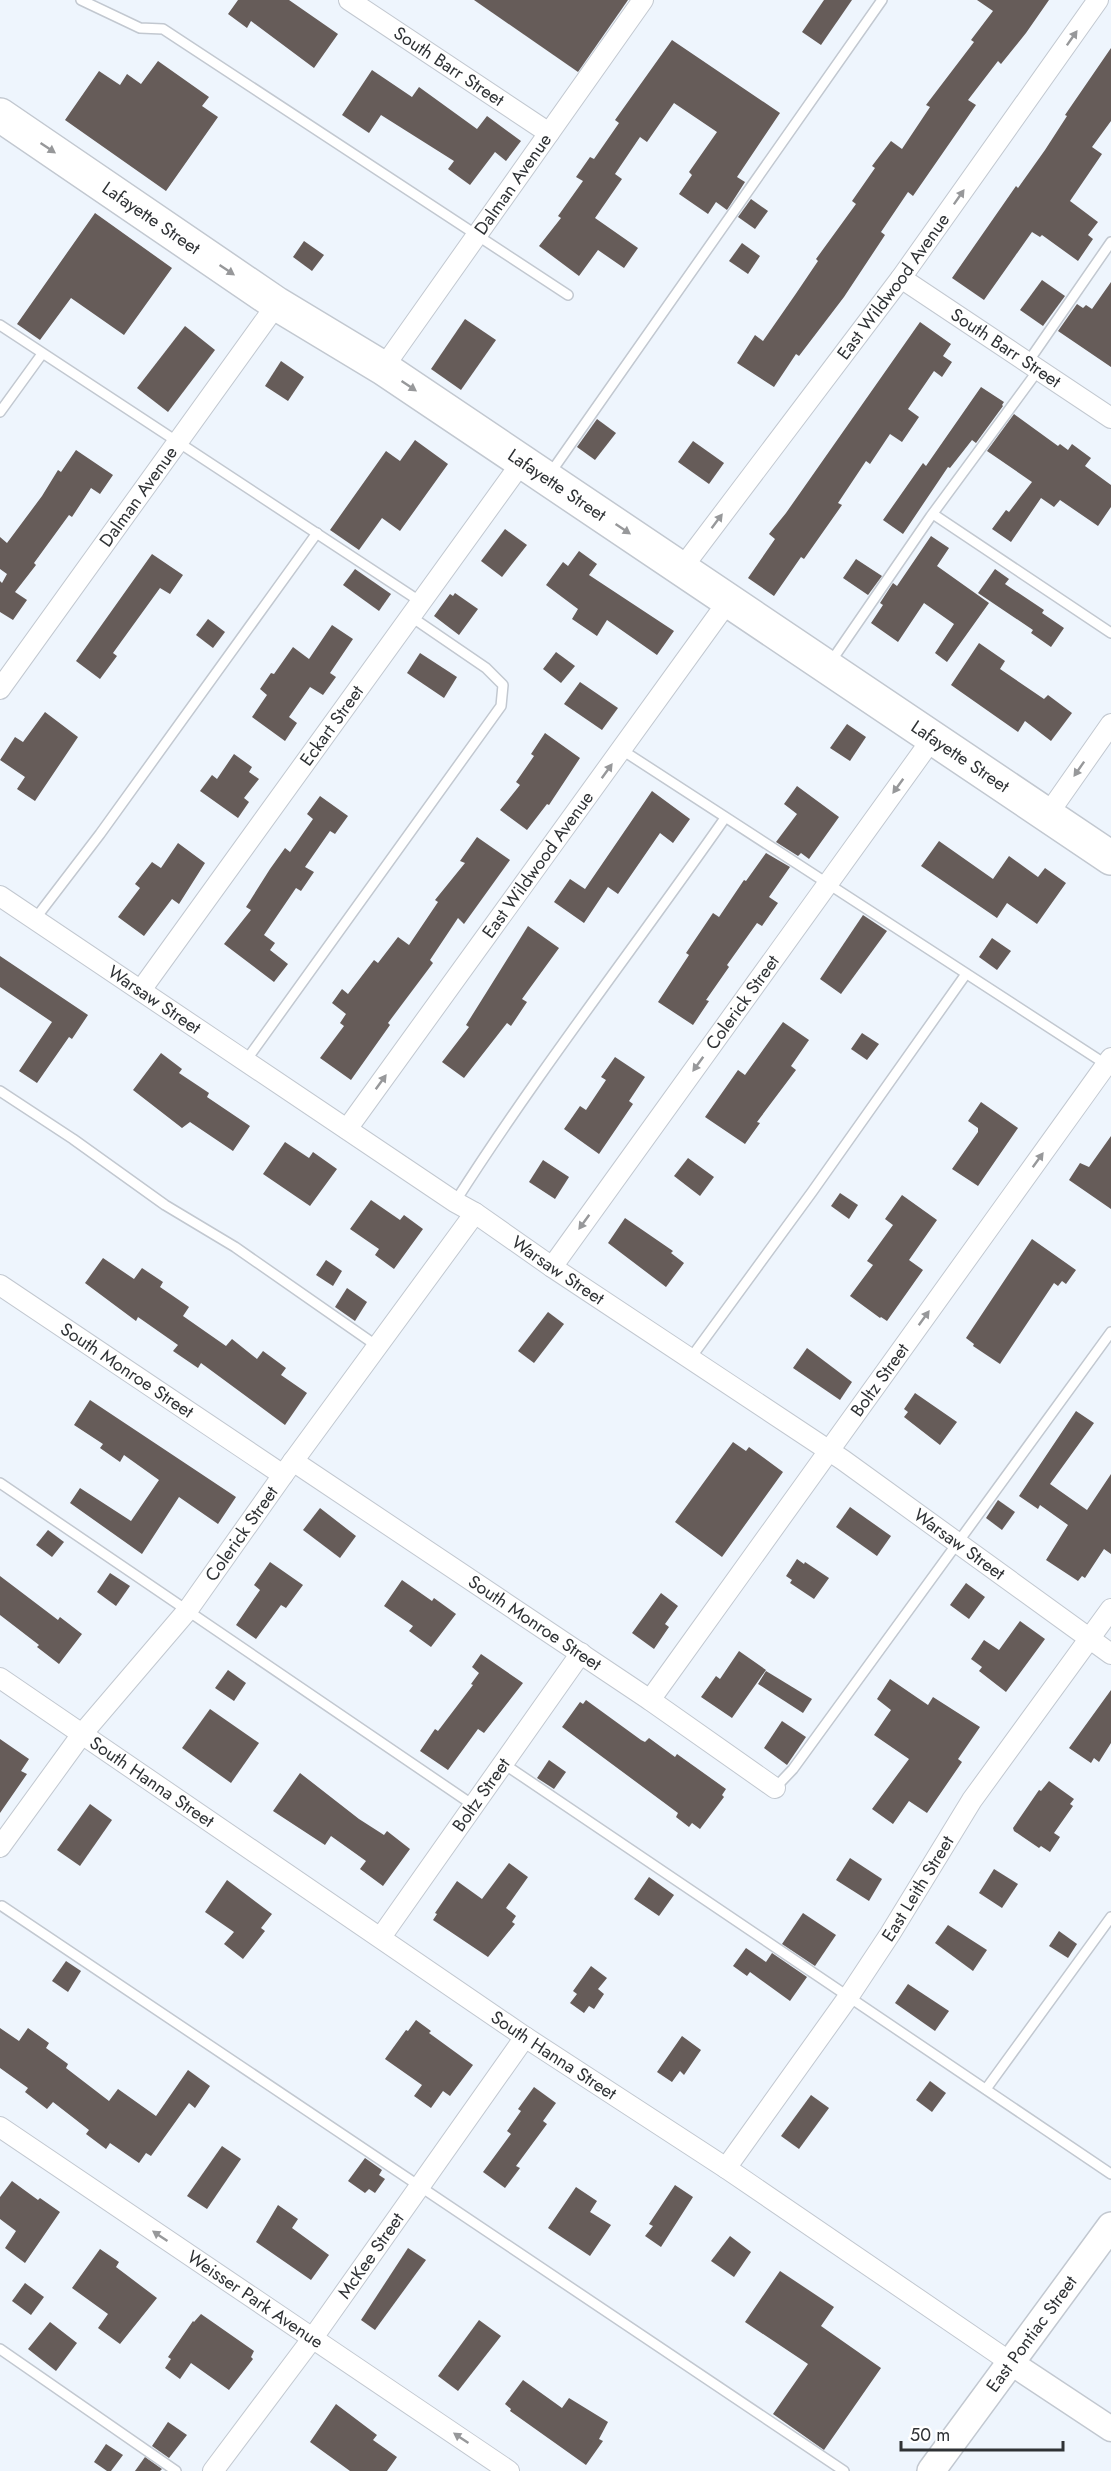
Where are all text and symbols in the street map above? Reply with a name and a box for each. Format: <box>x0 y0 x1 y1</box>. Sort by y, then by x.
street label: South Barr Street <box>388 20 510 113</box>
one-way arrow <box>1066 30 1078 46</box>
street label: Dalman Avenue <box>468 128 558 240</box>
one-way arrow <box>40 142 56 154</box>
street label: Lafayette Street <box>97 175 206 261</box>
one-way arrow <box>953 189 965 205</box>
street label: East Wildwood Avenue <box>831 208 956 365</box>
one-way arrow <box>218 264 234 276</box>
street label: South Barr Street <box>945 302 1067 395</box>
one-way arrow <box>401 380 417 391</box>
street label: Dalman Avenue <box>93 441 184 552</box>
street label: Lafayette Street <box>503 443 612 528</box>
one-way arrow <box>711 514 723 530</box>
one-way arrow <box>615 523 631 535</box>
street label: Eckart Street <box>294 679 370 771</box>
street label: Lafayette Street <box>906 714 1015 799</box>
one-way arrow <box>1073 760 1085 776</box>
one-way arrow <box>600 763 612 778</box>
one-way arrow <box>892 778 904 794</box>
street label: East Wildwood Avenue <box>476 786 600 944</box>
street label: Colerick Street <box>699 949 786 1055</box>
street label: Warsaw Street <box>103 959 207 1041</box>
one-way arrow <box>692 1056 704 1072</box>
one-way arrow <box>375 1074 387 1090</box>
one-way arrow <box>1032 1152 1044 1168</box>
one-way arrow <box>578 1214 590 1230</box>
street label: Warsaw Street <box>506 1229 610 1312</box>
one-way arrow <box>917 1310 929 1325</box>
street label: South Monroe Street <box>55 1316 199 1425</box>
street label: Boltz Street <box>844 1337 916 1422</box>
street label: Colerick Street <box>199 1480 285 1587</box>
street label: Warsaw Street <box>908 1502 1011 1587</box>
street label: South Monroe Street <box>463 1569 607 1677</box>
street label: South Hanna Street <box>84 1730 220 1834</box>
street label: Boltz Street <box>446 1752 517 1837</box>
street label: East Leith Street <box>875 1830 960 1947</box>
street label: South Hanna Street <box>486 2004 622 2107</box>
street label: McKee Street <box>331 2207 411 2304</box>
one-way arrow <box>152 2230 168 2242</box>
street label: Weisser Park Avenue <box>182 2244 328 2355</box>
street label: East Pontiac Street <box>980 2270 1084 2398</box>
scale bar <box>901 2414 1063 2452</box>
text: 50 m <box>910 2422 950 2448</box>
one-way arrow <box>453 2433 469 2444</box>

